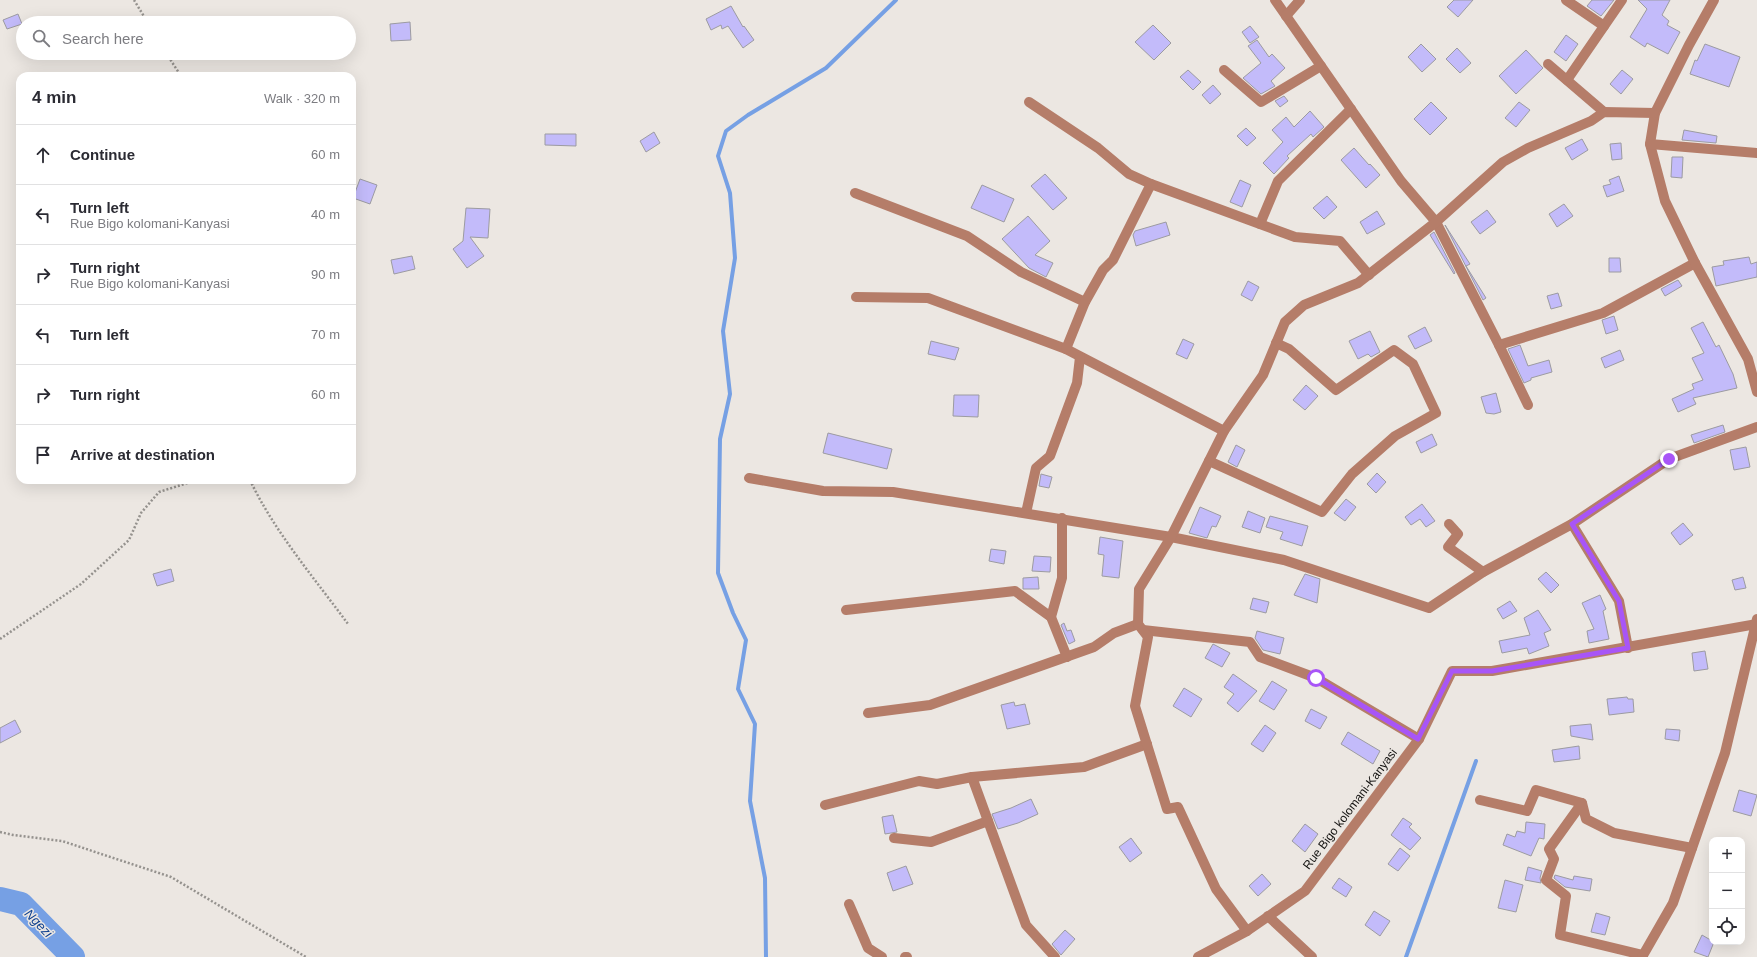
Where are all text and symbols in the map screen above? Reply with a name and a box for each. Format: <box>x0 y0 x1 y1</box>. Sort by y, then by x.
search box <box>16 16 356 60</box>
icon: search <box>30 27 52 49</box>
text: Search here <box>62 30 144 47</box>
text: 4 min <box>32 88 76 107</box>
text: Walk · 320 m <box>264 91 340 106</box>
icon: ahead <box>32 144 54 166</box>
text: Continue <box>70 146 135 163</box>
text: 60 m <box>311 147 340 162</box>
text: Turn left <box>70 199 129 216</box>
icon: left <box>32 204 54 226</box>
text: 40 m <box>311 207 340 222</box>
text: Rue Bigo kolomani-Kanyasi <box>70 216 230 231</box>
text: Turn right <box>70 259 140 276</box>
icon: right <box>32 264 54 286</box>
text: 90 m <box>311 267 340 282</box>
text: Rue Bigo kolomani-Kanyasi <box>70 276 230 291</box>
icon: left <box>32 324 54 346</box>
text: Turn left <box>70 326 129 343</box>
text: 70 m <box>311 327 340 342</box>
icon: right <box>32 384 54 406</box>
text: Turn right <box>70 386 140 403</box>
text: 60 m <box>311 387 340 402</box>
icon: arrive <box>32 444 54 466</box>
text: Arrive at destination <box>70 446 215 463</box>
route end <box>1660 450 1678 468</box>
route start <box>1307 669 1325 687</box>
street label: Rue Bigo kolomani-Kanyasi <box>1300 746 1400 872</box>
map controls <box>1709 837 1745 945</box>
button: + <box>1709 837 1745 873</box>
button: − <box>1709 873 1745 909</box>
water label: Ngezi <box>22 906 56 941</box>
button: locate <box>1709 909 1745 945</box>

